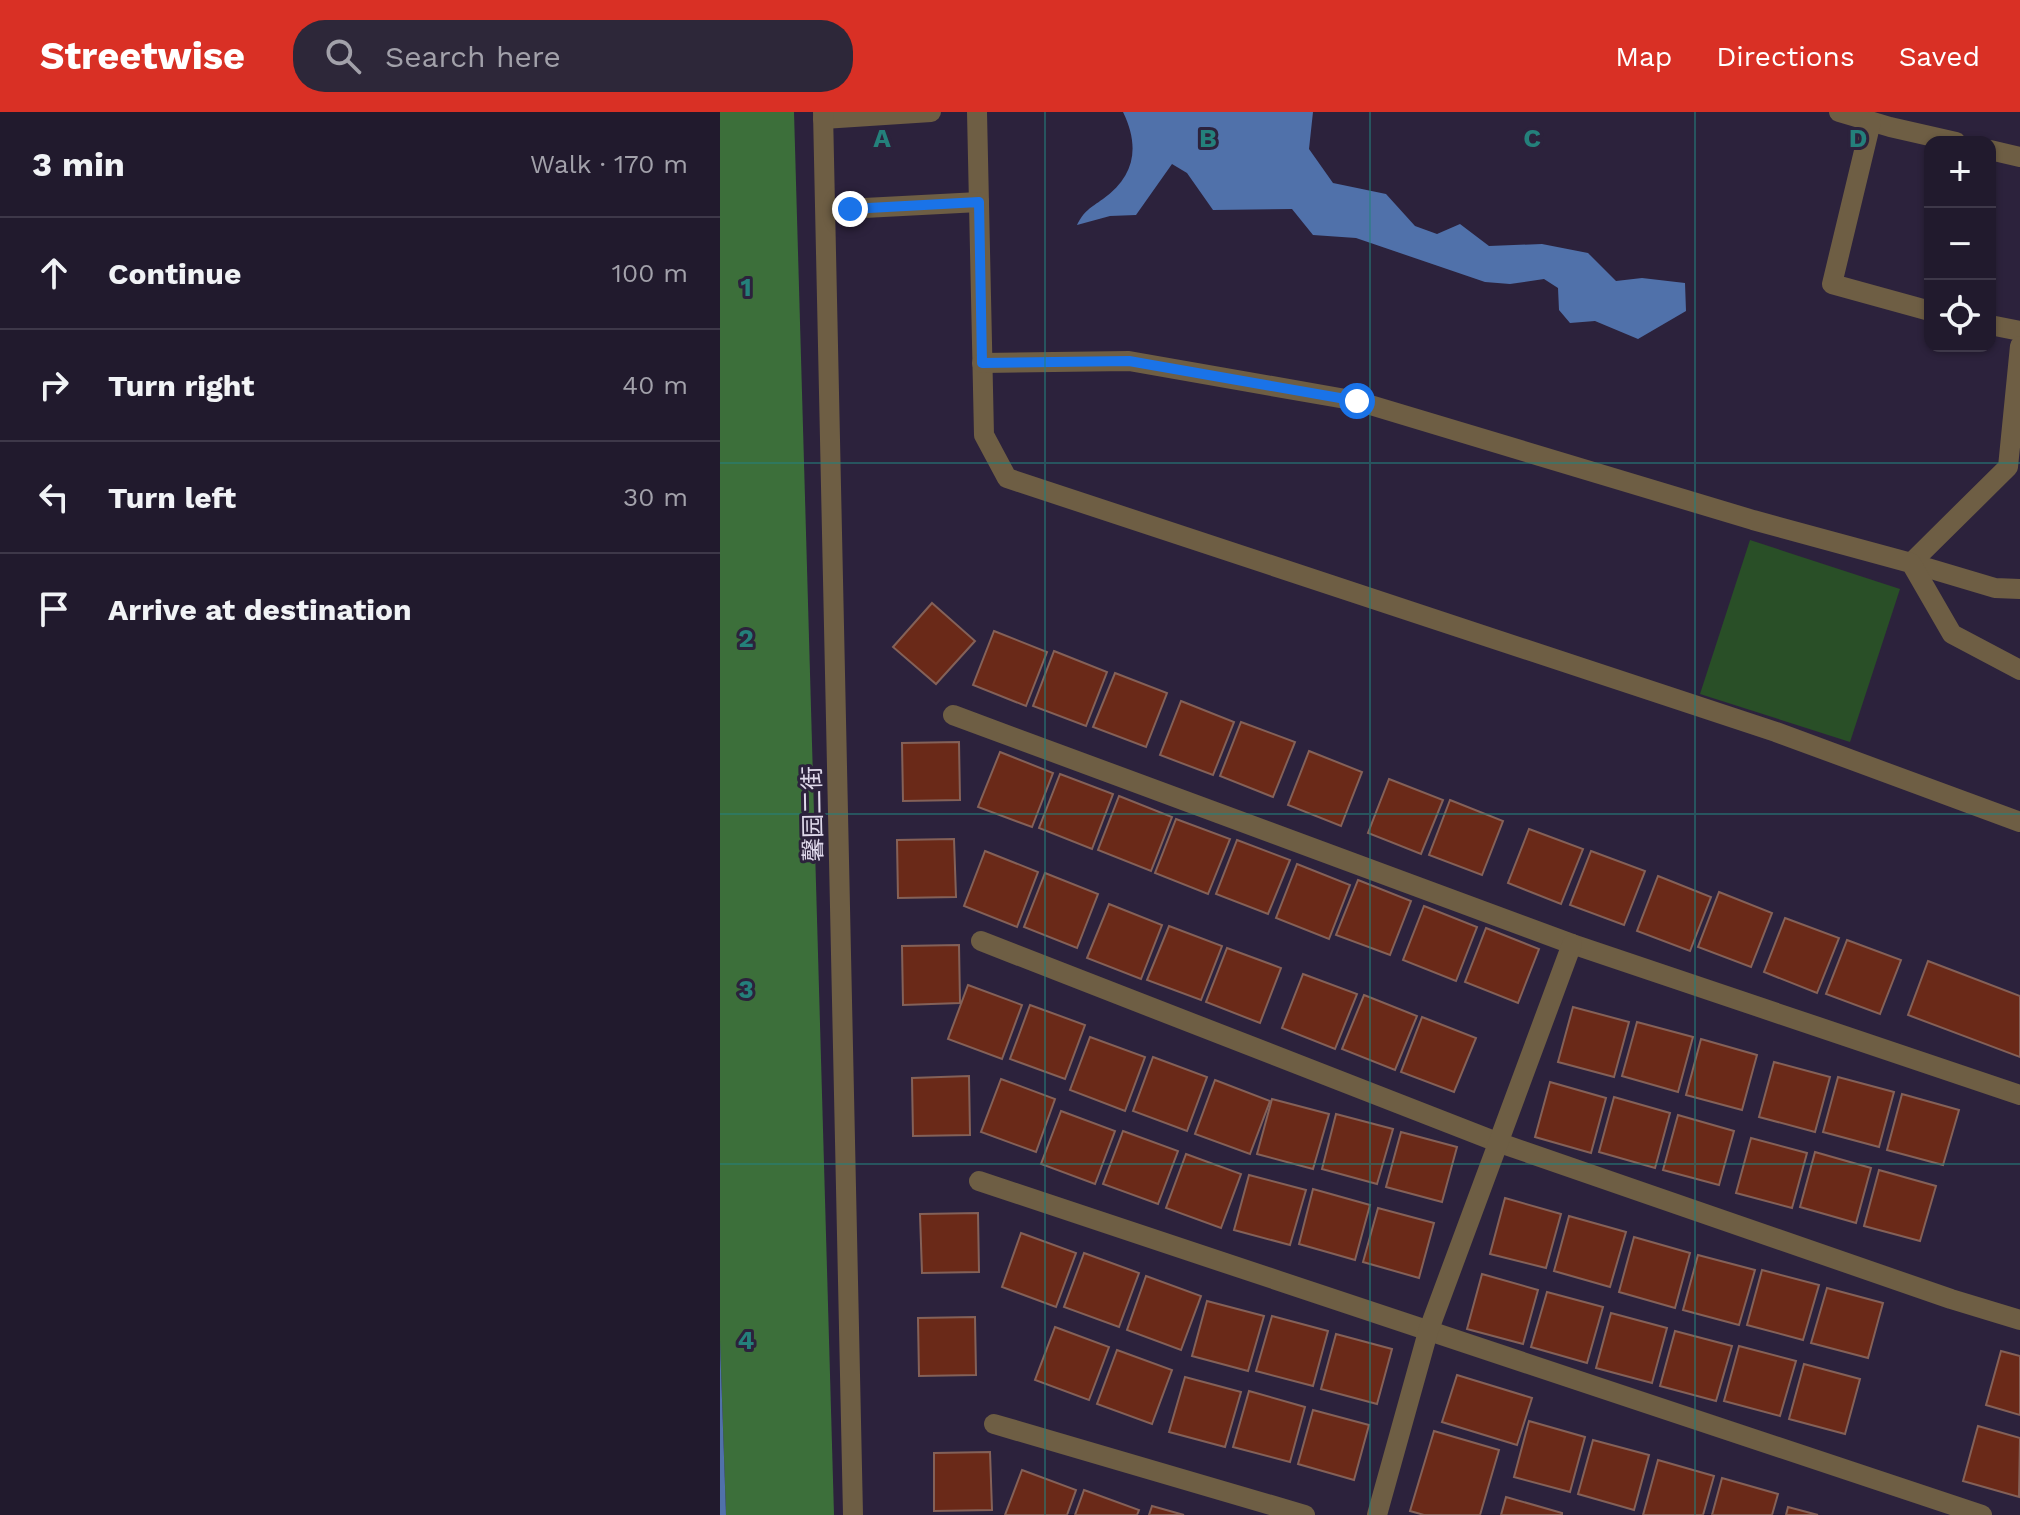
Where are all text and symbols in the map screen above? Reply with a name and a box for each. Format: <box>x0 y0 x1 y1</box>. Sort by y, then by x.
search box <box>293 20 853 92</box>
text: Streetwise <box>40 34 245 78</box>
icon: search <box>321 34 365 78</box>
text: Search here <box>385 39 561 74</box>
text: Map <box>1615 40 1672 73</box>
text: Directions <box>1716 40 1855 73</box>
text: Saved <box>1899 40 1980 73</box>
text: A <box>873 123 891 153</box>
text: B <box>1199 123 1217 153</box>
text: C <box>1523 123 1541 153</box>
text: D <box>1849 123 1867 153</box>
map controls <box>1924 136 1996 352</box>
button: + <box>1924 136 1996 208</box>
text: 3 min <box>32 144 125 184</box>
text: Walk · 170 m <box>530 149 688 179</box>
route end <box>832 191 868 227</box>
button: − <box>1924 208 1996 280</box>
icon: ahead <box>32 251 76 295</box>
text: Continue <box>108 256 241 291</box>
text: 100 m <box>612 258 688 288</box>
text: 1 <box>740 272 752 302</box>
button: locate <box>1924 280 1996 352</box>
icon: right <box>32 363 76 407</box>
text: Turn right <box>108 368 254 403</box>
text: 40 m <box>622 370 688 400</box>
route start <box>1339 383 1375 419</box>
icon: left <box>32 475 76 519</box>
text: Turn left <box>108 480 236 515</box>
text: 30 m <box>623 482 688 512</box>
icon: arrive <box>32 587 76 631</box>
text: Arrive at destination <box>108 592 412 627</box>
text: 2 <box>738 623 754 653</box>
street label: 馨园二街 <box>798 766 828 862</box>
text: 3 <box>738 974 754 1004</box>
text: 4 <box>738 1325 755 1355</box>

